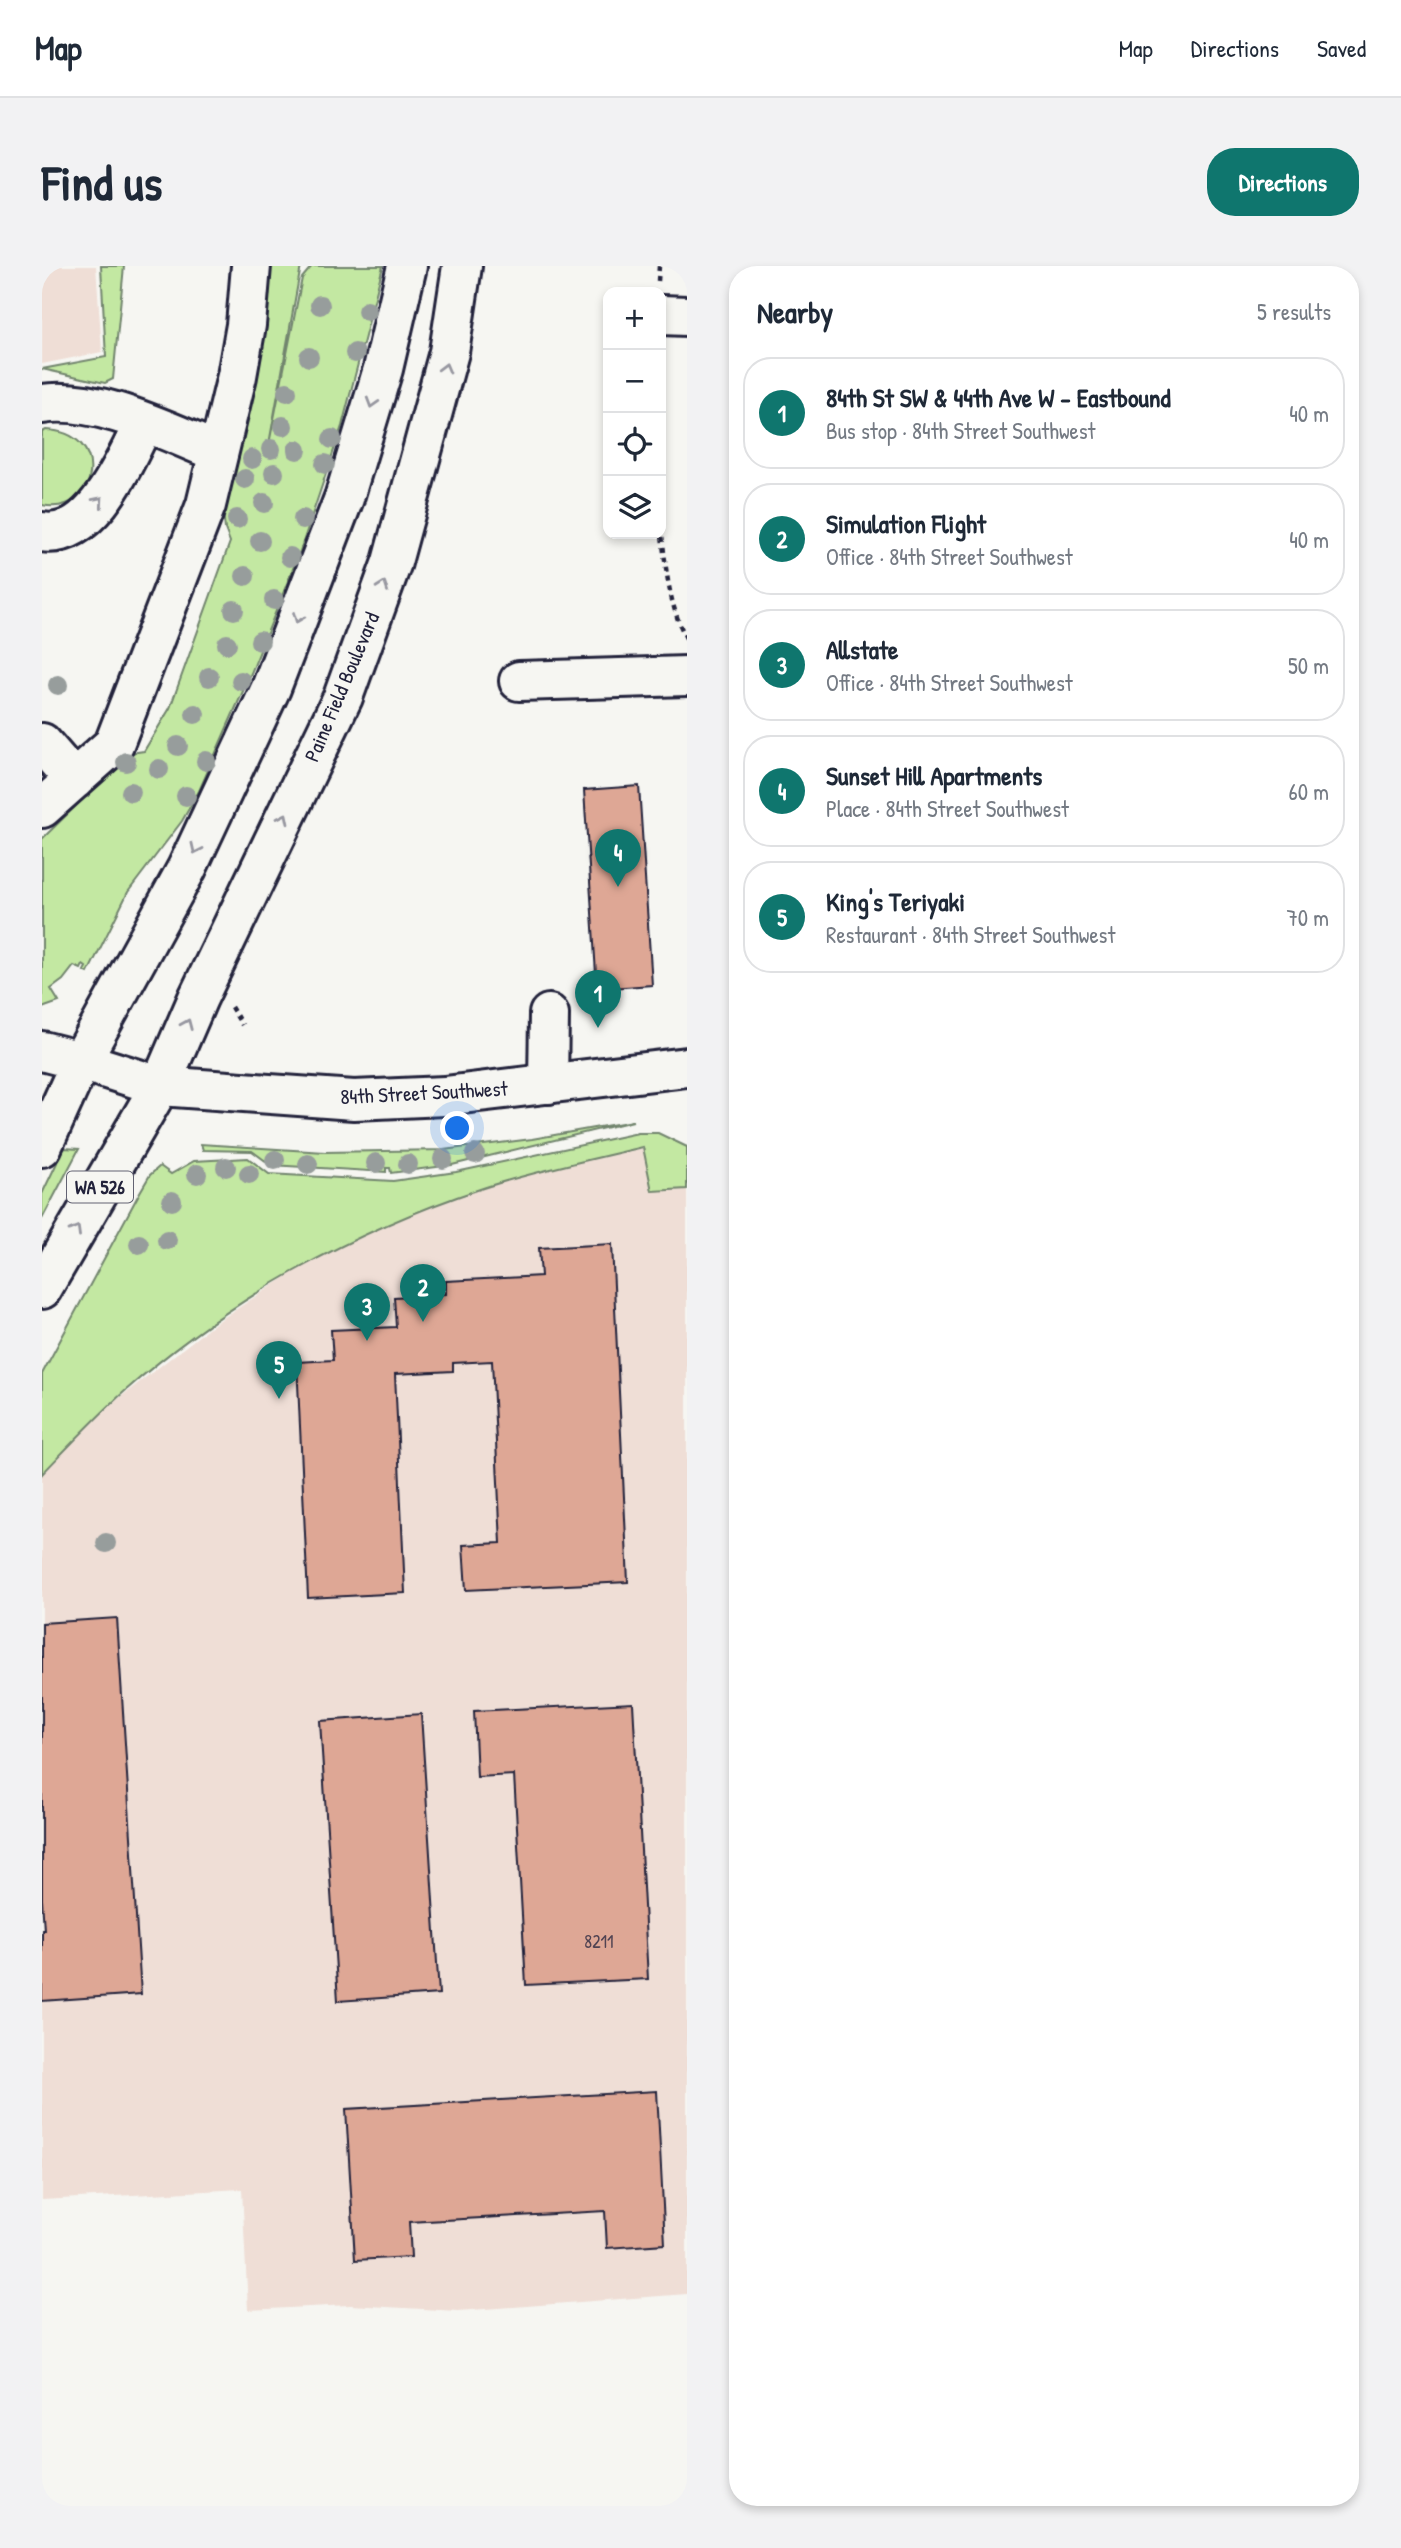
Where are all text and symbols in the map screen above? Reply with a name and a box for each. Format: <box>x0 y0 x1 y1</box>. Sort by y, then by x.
text: Map <box>35 26 82 70</box>
text: Map <box>1119 32 1153 64</box>
text: Directions <box>1191 32 1279 64</box>
text: Saved <box>1317 32 1366 64</box>
button: Directions <box>1207 148 1359 216</box>
text: Find us <box>42 149 162 215</box>
map controls <box>603 287 666 539</box>
button: + <box>603 287 666 350</box>
text: Nearby <box>757 292 833 332</box>
text: 5 results <box>1257 296 1331 327</box>
button: − <box>603 350 666 413</box>
one-way arrow <box>436 362 451 374</box>
text: 84th St SW & 44th Ave W - Eastbound <box>826 380 1171 415</box>
one-way arrow <box>366 397 381 409</box>
text: 1 <box>778 398 786 429</box>
text: 40 m <box>1289 398 1329 429</box>
button: locate <box>603 413 666 476</box>
text: Bus stop · 84th Street Southwest <box>826 415 1096 446</box>
button: layers <box>603 476 666 539</box>
one-way arrow <box>91 497 103 510</box>
text: Simulation Flight <box>826 506 986 541</box>
text: 2 <box>777 524 787 555</box>
text: 40 m <box>1289 524 1329 555</box>
text: Office · 84th Street Southwest <box>826 541 1073 572</box>
one-way arrow <box>375 581 389 593</box>
street label: Paine Field Boulevard <box>297 608 386 766</box>
one-way arrow <box>292 612 306 624</box>
text: Allstate <box>826 632 898 667</box>
text: 3 <box>777 650 787 681</box>
text: 50 m <box>1288 650 1329 681</box>
text: Office · 84th Street Southwest <box>826 667 1073 698</box>
text: Sunset Hill Apartments <box>826 758 1042 793</box>
text: 4 <box>778 776 786 807</box>
text: 60 m <box>1289 776 1329 807</box>
text: Place · 84th Street Southwest <box>826 793 1069 824</box>
one-way arrow <box>276 813 290 825</box>
pin: 4 <box>595 829 641 887</box>
one-way arrow <box>190 842 204 854</box>
text: King's Teriyaki <box>826 884 965 919</box>
text: 5 <box>777 902 787 933</box>
text: 70 m <box>1286 902 1329 933</box>
text: Restaurant · 84th Street Southwest <box>826 919 1115 950</box>
pin: 1 <box>575 970 621 1028</box>
one-way arrow <box>179 1018 193 1031</box>
street label: 84th Street Southwest <box>340 1074 509 1111</box>
your location <box>440 1111 474 1145</box>
road number: WA 526 <box>67 1172 133 1203</box>
one-way arrow <box>68 1225 81 1237</box>
pin: 2 <box>400 1264 446 1322</box>
pin: 3 <box>344 1283 390 1341</box>
pin: 5 <box>256 1341 302 1399</box>
house number: 8211 <box>584 1929 614 1954</box>

